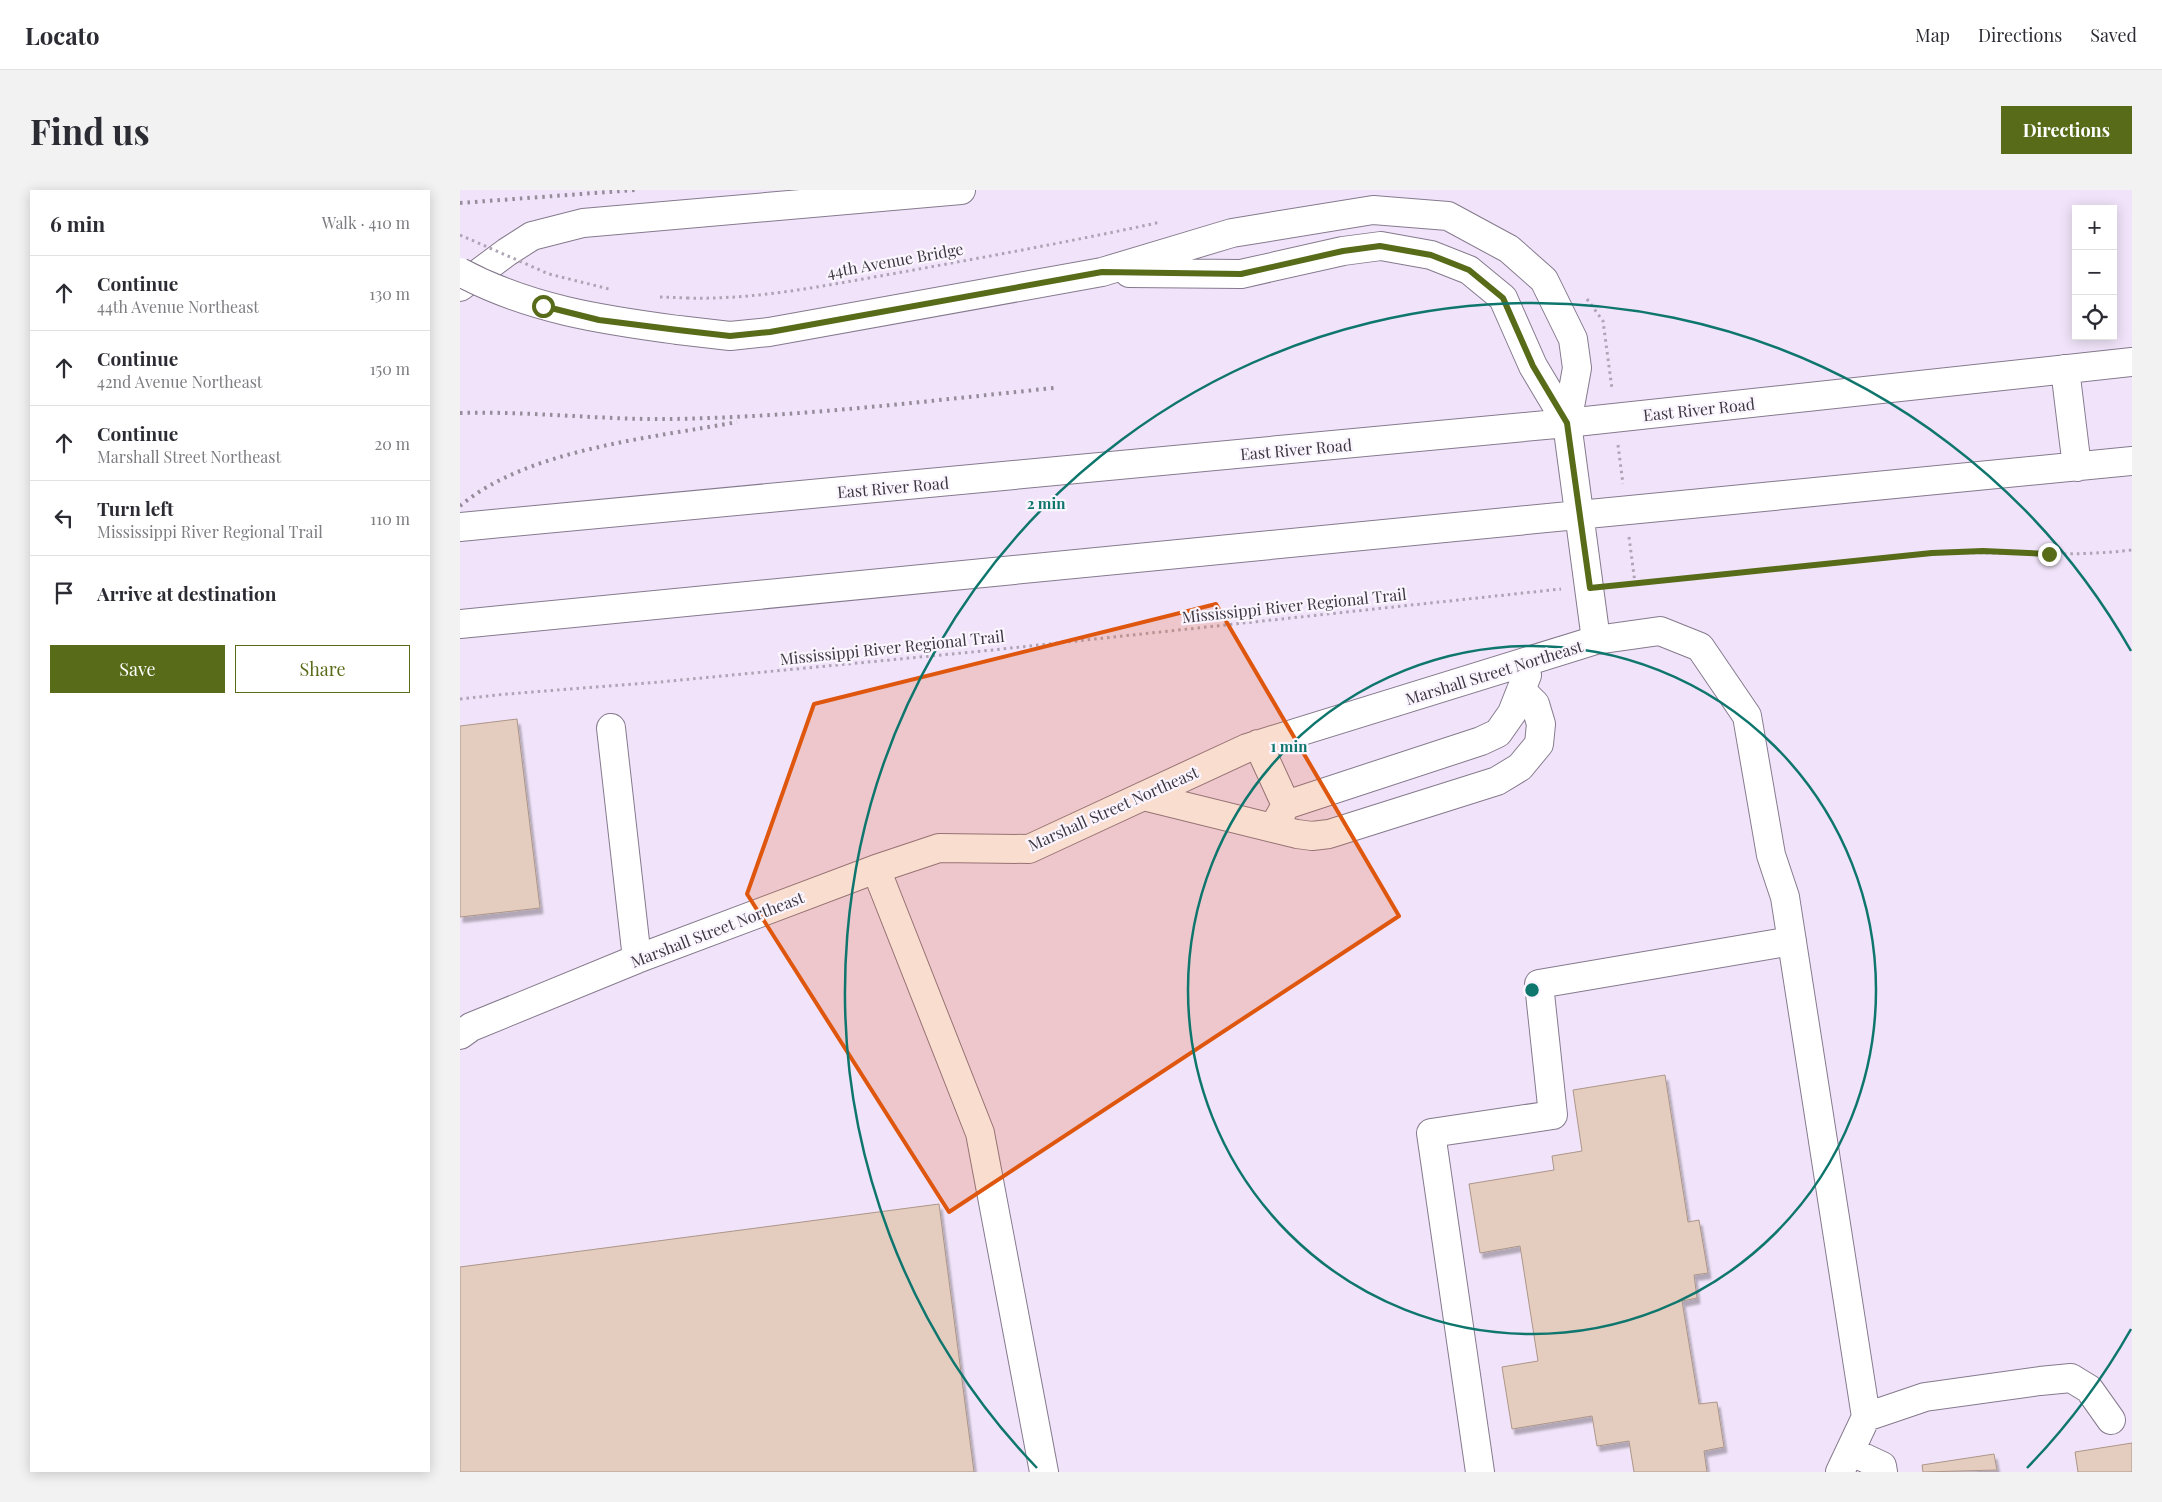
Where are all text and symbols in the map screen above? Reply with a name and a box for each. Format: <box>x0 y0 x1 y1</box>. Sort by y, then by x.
text: Locato <box>25 19 99 51</box>
text: Map <box>1915 23 1950 47</box>
text: Directions <box>1978 23 2062 47</box>
text: Saved <box>2090 23 2137 47</box>
button: Directions <box>2001 106 2132 154</box>
text: Find us <box>30 107 150 154</box>
map controls <box>2072 205 2117 340</box>
button: + <box>2072 205 2117 250</box>
text: 6 min <box>50 209 105 237</box>
text: Walk · 410 m <box>322 212 410 233</box>
street label: 44th Avenue Bridge <box>825 238 965 282</box>
button: − <box>2072 250 2117 295</box>
text: Continue <box>97 270 178 296</box>
icon: ahead <box>50 279 78 307</box>
text: 130 m <box>369 283 410 304</box>
route start <box>532 295 555 318</box>
button: locate <box>2072 295 2117 340</box>
text: 44th Avenue Northeast <box>97 296 259 317</box>
text: Continue <box>97 345 178 371</box>
icon: ahead <box>50 354 78 382</box>
text: 150 m <box>370 358 410 379</box>
text: 42nd Avenue Northeast <box>97 371 263 392</box>
street label: East River Road <box>1642 393 1756 425</box>
text: Continue <box>97 420 178 446</box>
icon: ahead <box>50 429 78 457</box>
text: 20 m <box>375 433 410 454</box>
street label: East River Road <box>1239 434 1353 464</box>
text: Marshall Street Northeast <box>97 446 281 467</box>
street label: East River Road <box>836 472 950 502</box>
text: 2 min <box>1027 493 1066 513</box>
text: Turn left <box>97 495 174 521</box>
icon: left <box>50 504 78 532</box>
text: 110 m <box>370 508 410 529</box>
text: Mississippi River Regional Trail <box>97 521 323 542</box>
route end <box>2038 543 2061 566</box>
icon: arrive <box>50 579 78 607</box>
text: Arrive at destination <box>97 580 277 606</box>
street label: Mississippi River Regional Trail <box>1181 583 1408 627</box>
street label: Mississippi River Regional Trail <box>779 625 1006 669</box>
street label: Marshall Street Northeast <box>1403 635 1585 709</box>
button: Save <box>50 645 225 693</box>
button: Share <box>235 645 410 693</box>
text: 1 min <box>1271 736 1308 756</box>
street label: Marshall Street Northeast <box>1025 761 1202 855</box>
street label: Marshall Street Northeast <box>627 886 807 972</box>
centre of rings <box>1523 981 1541 999</box>

